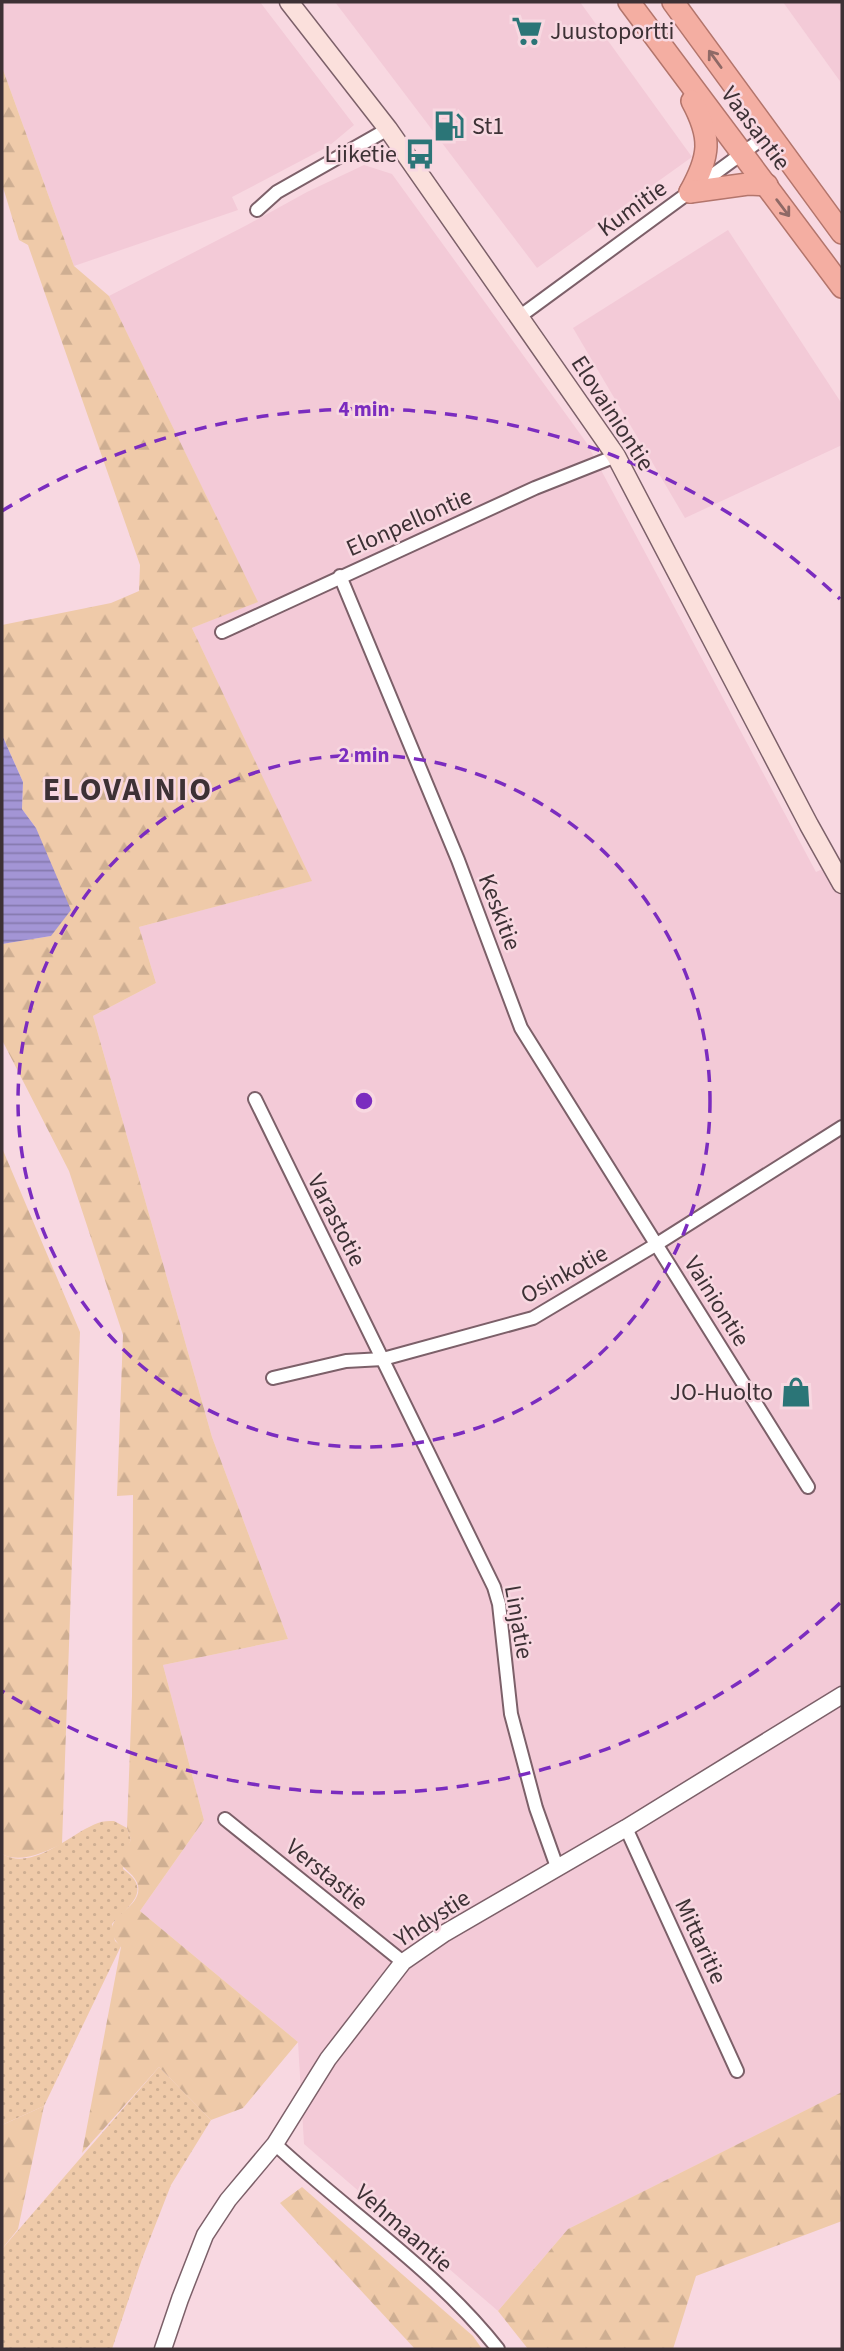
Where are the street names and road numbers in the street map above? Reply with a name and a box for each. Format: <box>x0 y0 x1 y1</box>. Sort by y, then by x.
street label: Vaasantie <box>712 79 799 178</box>
street label: Kumitie <box>590 171 674 246</box>
street label: Elovainiontie <box>562 349 663 478</box>
street label: Elonpellontie <box>341 479 478 566</box>
street label: Keskitie <box>469 869 530 956</box>
street label: Varastotie <box>298 1168 375 1273</box>
street label: Osinkotie <box>514 1236 614 1313</box>
street label: Vainiontie <box>675 1249 758 1353</box>
street label: Linjatie <box>495 1582 542 1662</box>
street label: Verstastie <box>278 1830 375 1918</box>
street label: Yhdystie <box>386 1881 477 1957</box>
street label: Mittaritie <box>665 1893 736 1990</box>
street label: Vehmaantie <box>347 2176 460 2281</box>

